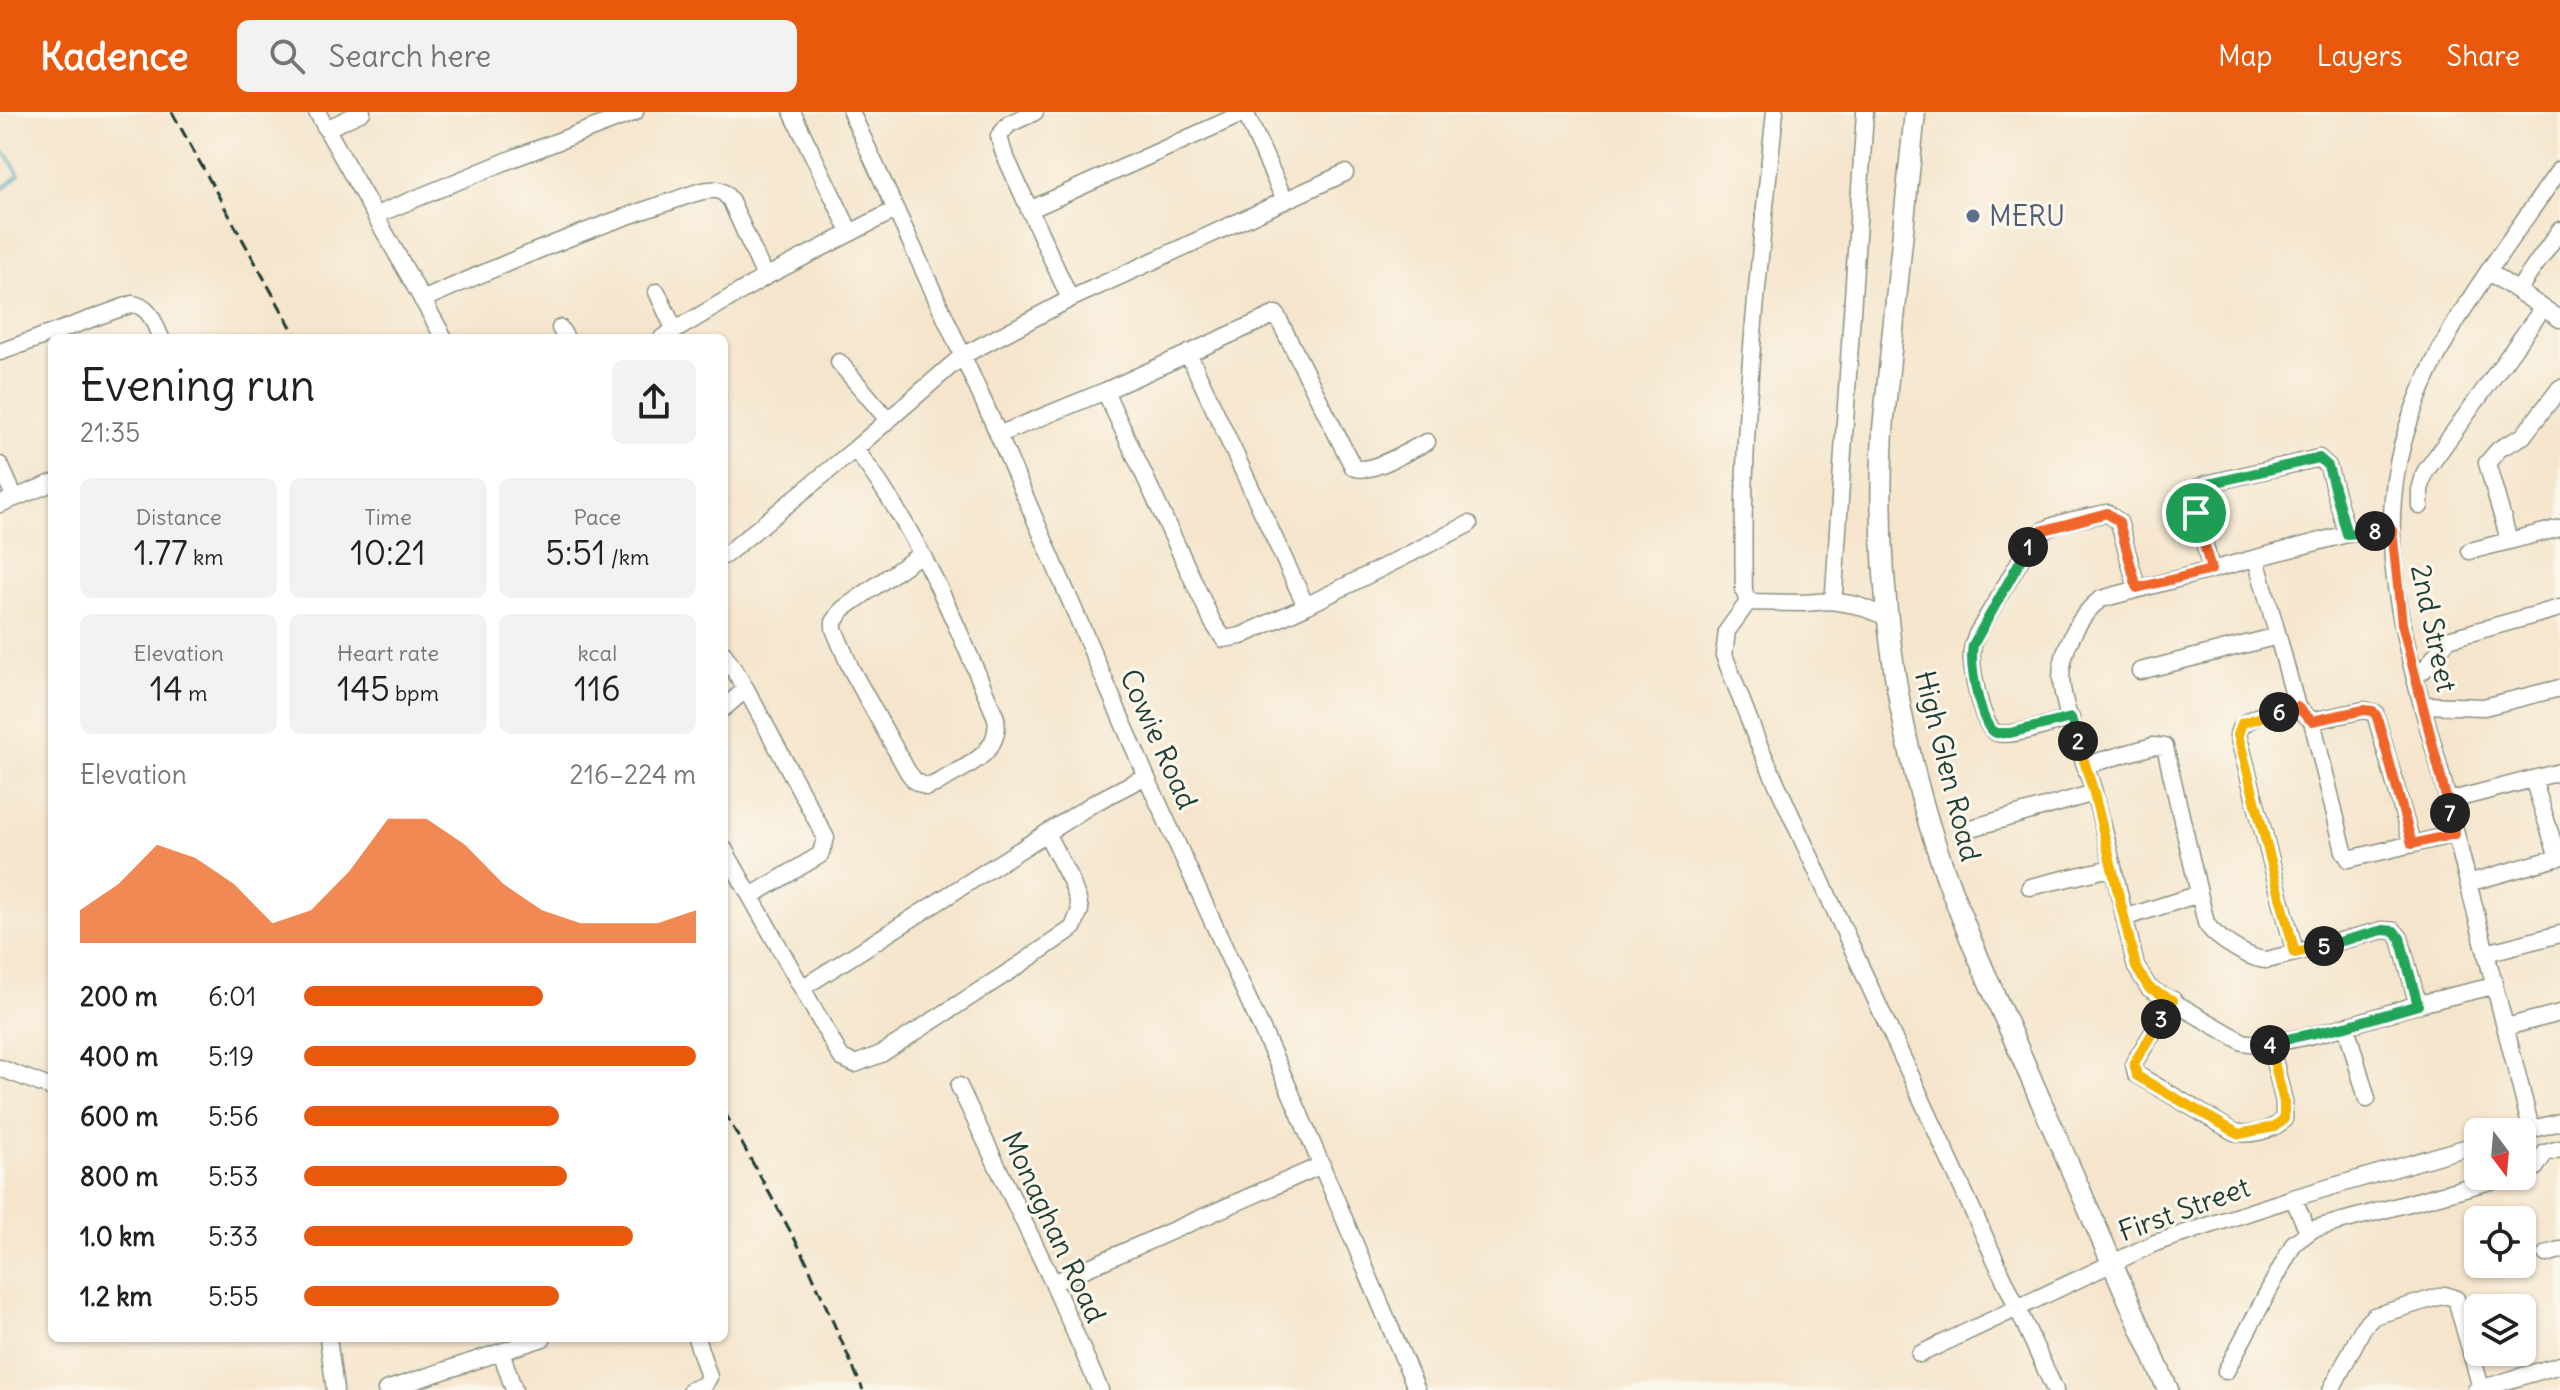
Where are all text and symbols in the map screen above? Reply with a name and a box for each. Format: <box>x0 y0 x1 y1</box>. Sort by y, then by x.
search box <box>237 20 797 92</box>
text: Kadence <box>40 33 189 80</box>
icon: search <box>265 34 309 78</box>
text: Search here <box>329 37 491 75</box>
text: Map <box>2218 38 2273 74</box>
text: Layers <box>2317 38 2403 74</box>
text: Share <box>2447 38 2520 74</box>
place label: MERU <box>1989 198 2065 234</box>
marker: MERU <box>1964 207 1982 225</box>
text: Evening run <box>80 358 315 413</box>
button: share <box>612 360 696 444</box>
text: 21:35 <box>80 416 140 449</box>
pin <box>2162 479 2230 547</box>
icon: arrive <box>2174 491 2218 535</box>
text: Distance <box>136 503 222 531</box>
text: Time <box>364 503 412 531</box>
text: Pace <box>573 503 621 531</box>
pin: 8 <box>2355 511 2395 551</box>
text: 8 <box>2369 517 2381 545</box>
pin: 1 <box>2008 527 2048 567</box>
text: 1.77 <box>134 531 188 574</box>
text: 10:21 <box>350 531 426 574</box>
text: 5:51 <box>545 531 606 574</box>
text: 1 <box>2024 533 2032 561</box>
text: km <box>188 543 223 571</box>
text: /km <box>606 543 649 571</box>
street label: 2nd Street <box>2403 561 2465 695</box>
text: Elevation <box>134 639 224 667</box>
text: Heart rate <box>337 639 439 667</box>
text: kcal <box>578 639 617 667</box>
street label: Cowie Road <box>1112 663 1206 815</box>
text: 14 <box>150 667 183 710</box>
text: 145 <box>337 667 390 710</box>
text: 116 <box>574 667 621 710</box>
street label: High Glen Road <box>1907 667 1989 865</box>
text: m <box>183 679 208 707</box>
text: bpm <box>390 679 439 707</box>
pin: 6 <box>2259 692 2299 732</box>
text: 6 <box>2273 698 2285 726</box>
pin: 2 <box>2058 721 2098 761</box>
text: 2 <box>2072 727 2084 755</box>
text: Elevation <box>80 758 187 791</box>
text: 216–224 m <box>570 758 696 791</box>
pin: 7 <box>2430 793 2470 833</box>
text: 7 <box>2445 799 2455 827</box>
pin: 5 <box>2304 926 2344 966</box>
text: 5 <box>2318 932 2330 960</box>
text: 200 m <box>80 980 157 1013</box>
text: 6:01 <box>208 980 256 1013</box>
pin: 3 <box>2141 999 2181 1039</box>
text: 3 <box>2155 1005 2167 1033</box>
pin: 4 <box>2250 1025 2290 1065</box>
text: 4 <box>2264 1031 2276 1059</box>
text: 400 m <box>80 1040 158 1073</box>
text: 5:19 <box>208 1040 254 1073</box>
text: 600 m <box>80 1100 158 1133</box>
text: 5:56 <box>208 1100 259 1133</box>
north arrow <box>2464 1118 2536 1190</box>
map controls <box>2464 1118 2536 1366</box>
street label: Monaghan Road <box>994 1126 1114 1328</box>
text: 800 m <box>80 1160 158 1193</box>
text: 5:53 <box>208 1160 259 1193</box>
street label: First Street <box>2113 1169 2255 1249</box>
button: locate <box>2464 1206 2536 1278</box>
text: 1.0 km <box>80 1220 155 1253</box>
text: 5:33 <box>208 1220 258 1253</box>
text: 1.2 km <box>80 1280 152 1313</box>
text: 5:55 <box>208 1280 259 1313</box>
button: layers <box>2464 1294 2536 1366</box>

